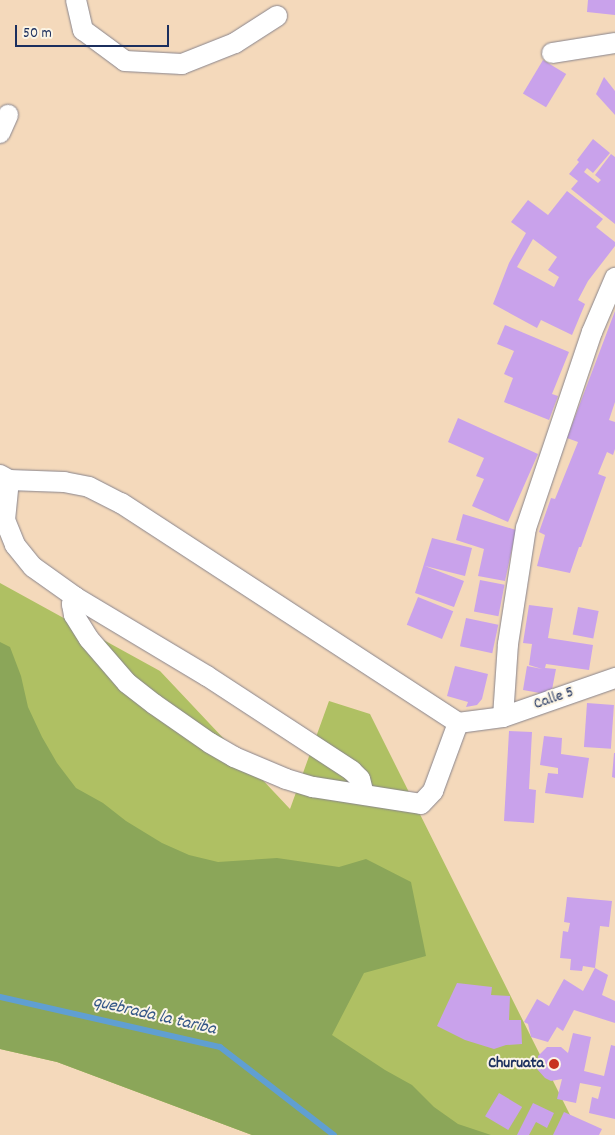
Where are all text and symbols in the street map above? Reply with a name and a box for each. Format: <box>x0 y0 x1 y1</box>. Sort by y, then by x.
scale bar <box>18 15 171 47</box>
text: 50 m <box>23 23 52 45</box>
street label: Calle 5 <box>531 683 577 715</box>
water label: quebrada la tariba <box>90 992 218 1042</box>
place label: Churuata <box>488 1054 544 1074</box>
marker: Churuata <box>548 1058 560 1070</box>

